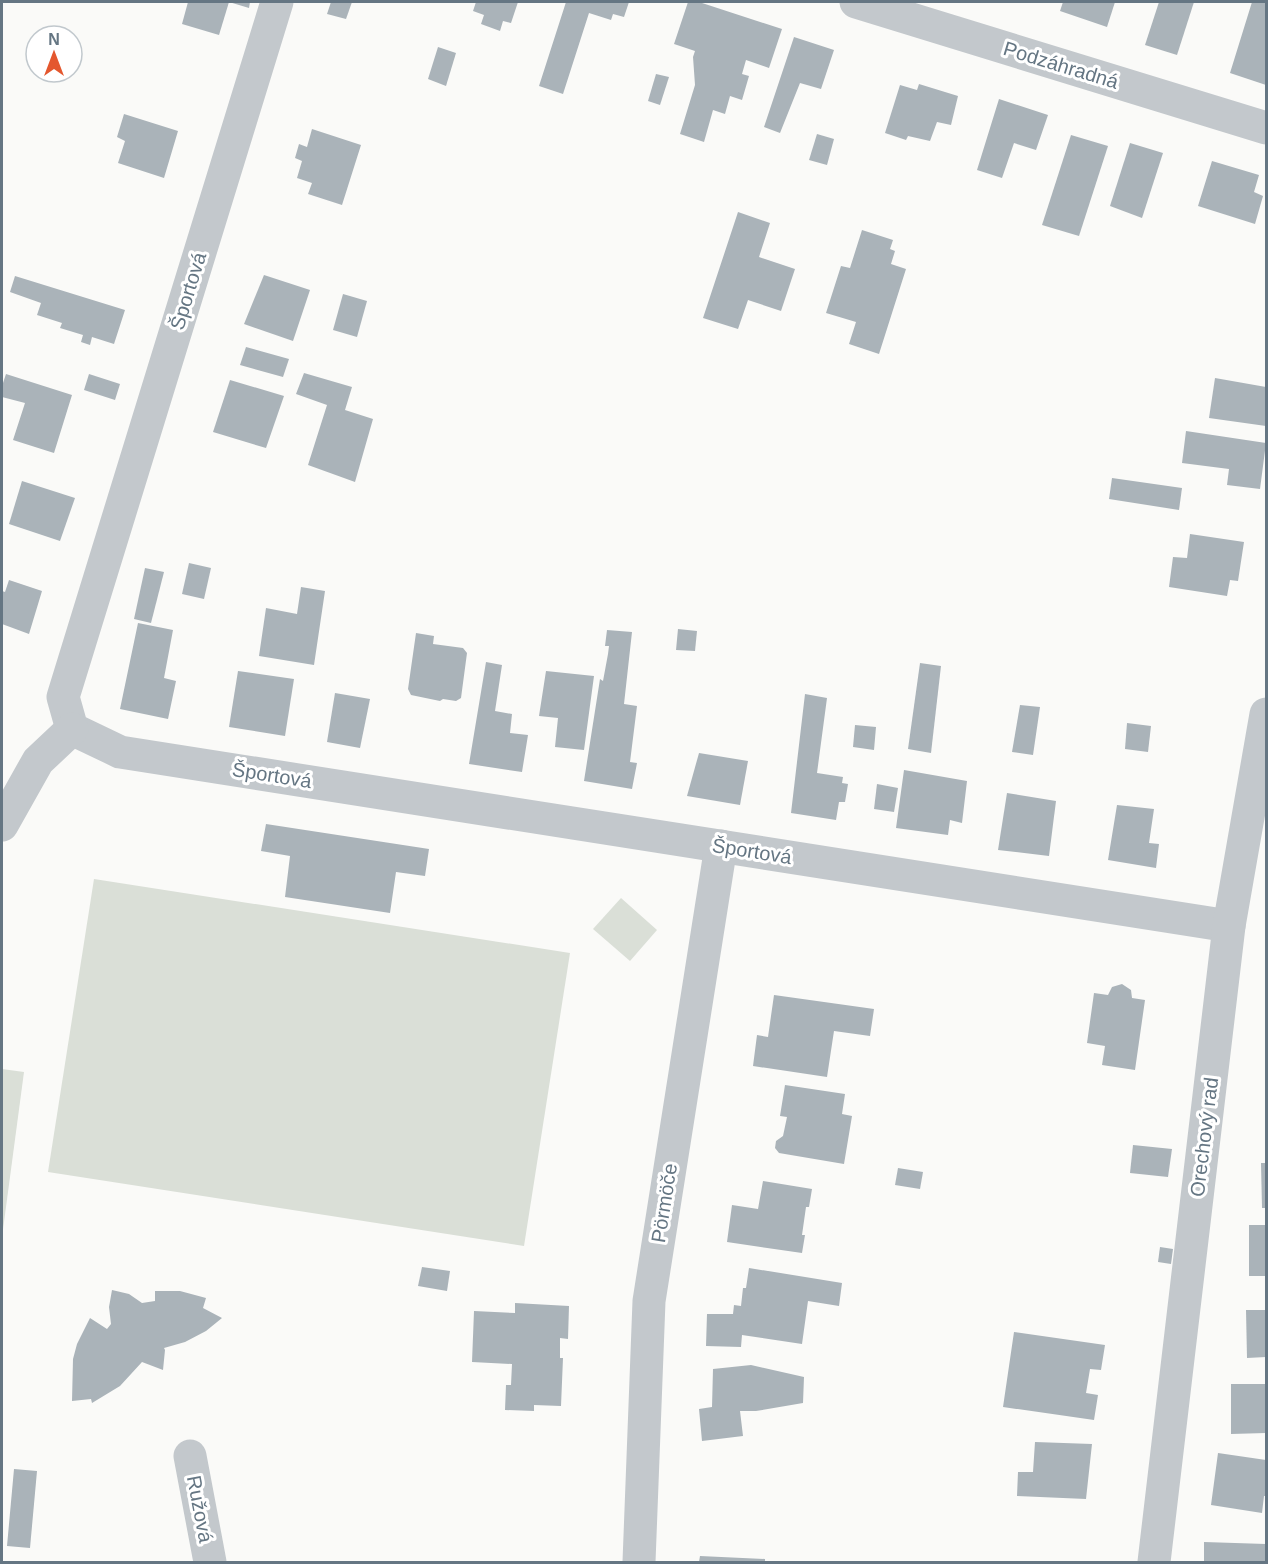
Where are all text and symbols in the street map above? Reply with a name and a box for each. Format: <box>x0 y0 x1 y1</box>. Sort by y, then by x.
north arrow <box>24 24 84 84</box>
text: N <box>48 31 60 48</box>
street label: Podzáhradná <box>1001 37 1122 93</box>
street label: Športová <box>166 249 210 332</box>
street label: Športová <box>231 758 314 792</box>
street label: Športová <box>711 834 794 868</box>
street label: Orechový rad <box>1186 1076 1222 1198</box>
street label: Pörmöče <box>647 1162 681 1244</box>
street label: Ružová <box>183 1474 217 1545</box>

